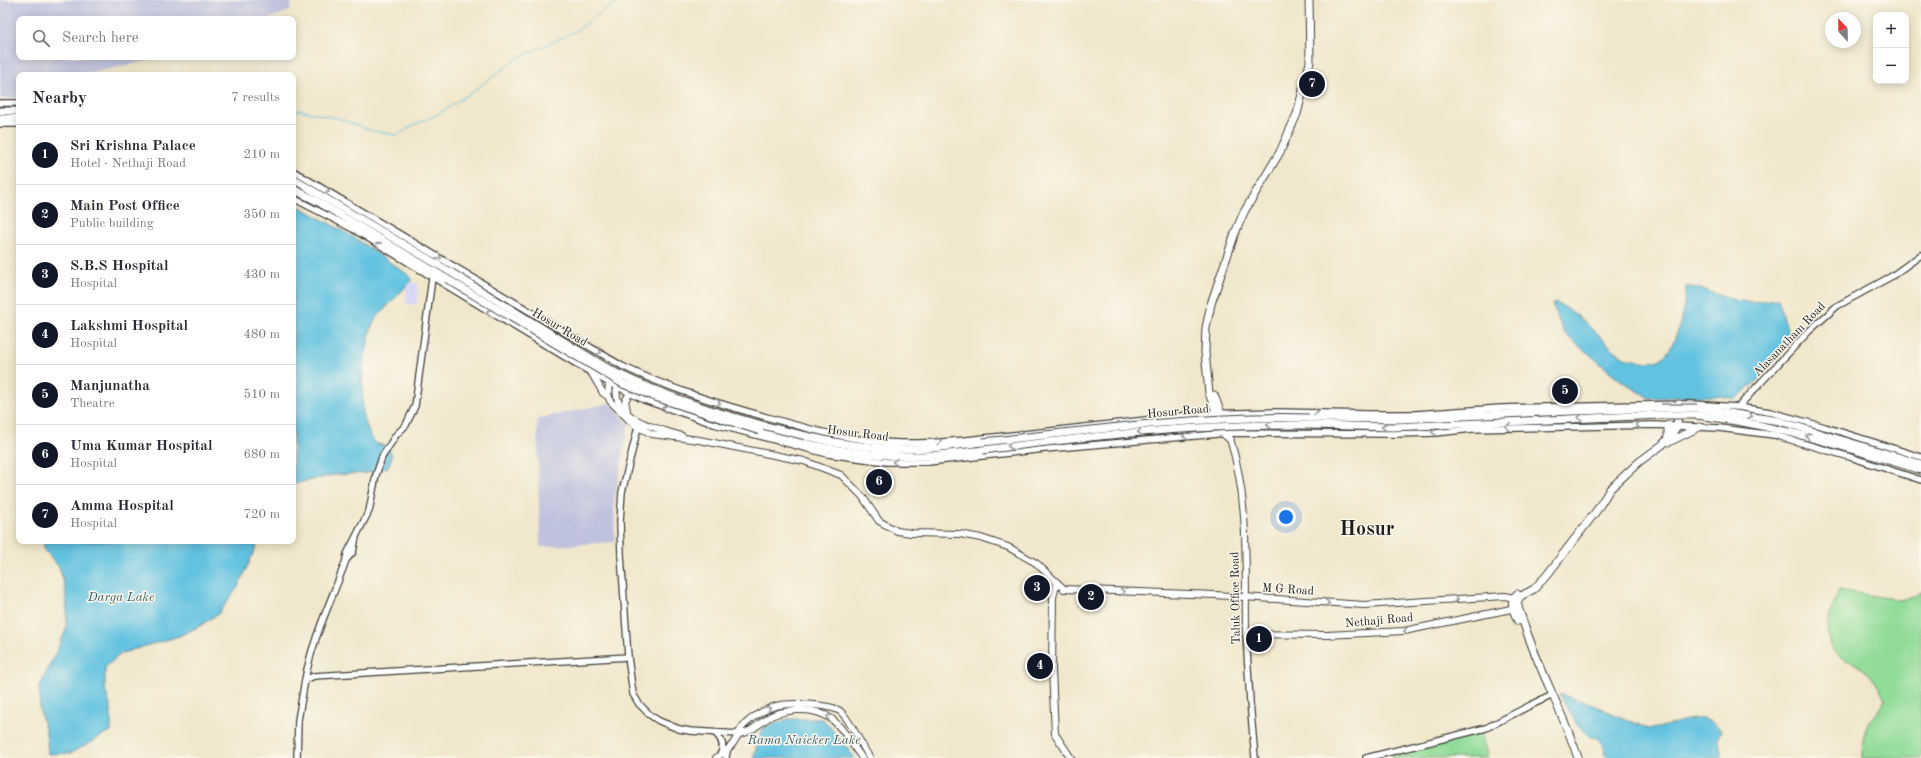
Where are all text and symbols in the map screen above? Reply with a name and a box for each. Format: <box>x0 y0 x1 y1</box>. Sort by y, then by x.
north arrow <box>1825 12 1861 48</box>
map controls <box>1873 12 1909 84</box>
button: + <box>1873 12 1909 48</box>
search box <box>16 16 296 60</box>
icon: search <box>30 27 52 49</box>
text: Search here <box>62 31 139 46</box>
button: − <box>1873 48 1909 84</box>
pin: 7 <box>1299 69 1325 99</box>
text: Nearby <box>32 90 87 107</box>
text: 7 results <box>231 91 280 104</box>
text: Sri Krishna Palace <box>70 139 196 154</box>
text: 1 <box>41 148 49 161</box>
text: 210 m <box>243 148 280 161</box>
text: Hotel · Nethaji Road <box>70 157 186 170</box>
one-way arrow <box>323 186 330 193</box>
text: Main Post Office <box>70 199 180 214</box>
text: 2 <box>41 208 49 221</box>
text: 350 m <box>243 208 280 221</box>
text: Public building <box>70 217 154 230</box>
one-way arrow <box>375 242 382 250</box>
one-way arrow <box>435 252 442 260</box>
text: S.B.S Hospital <box>70 259 169 274</box>
text: 3 <box>41 268 49 281</box>
text: 430 m <box>243 268 280 281</box>
text: Hospital <box>70 277 117 290</box>
street label: Alasanatham Road <box>1751 300 1828 379</box>
street label: Hosur Road <box>530 307 589 349</box>
one-way arrow <box>486 310 494 317</box>
text: Lakshmi Hospital <box>70 319 188 334</box>
text: 4 <box>41 328 49 341</box>
text: 480 m <box>243 328 280 341</box>
text: Hospital <box>70 337 117 350</box>
one-way arrow <box>595 347 602 355</box>
pin: 5 <box>1552 376 1578 406</box>
text: Manjunatha <box>70 379 150 394</box>
text: 5 <box>41 388 49 401</box>
text: 510 m <box>243 388 280 401</box>
text: Theatre <box>70 397 115 410</box>
one-way arrow <box>714 398 721 407</box>
street label: Hosur Road <box>1147 403 1210 421</box>
one-way arrow <box>661 404 668 412</box>
one-way arrow <box>1312 408 1319 417</box>
one-way arrow <box>1747 411 1753 419</box>
one-way arrow <box>1577 414 1583 422</box>
one-way arrow <box>1635 420 1641 429</box>
one-way arrow <box>1266 421 1272 429</box>
one-way arrow <box>1381 423 1387 431</box>
one-way arrow <box>1505 423 1511 432</box>
street label: Hosur Road <box>826 424 889 444</box>
one-way arrow <box>1137 428 1143 437</box>
one-way arrow <box>1431 428 1437 437</box>
one-way arrow <box>1182 432 1188 441</box>
one-way arrow <box>1804 432 1811 441</box>
one-way arrow <box>936 437 942 446</box>
text: Uma Kumar Hospital <box>70 439 213 454</box>
one-way arrow <box>1007 442 1013 451</box>
text: 6 <box>41 448 49 461</box>
text: 680 m <box>243 448 280 461</box>
text: Hospital <box>70 457 117 470</box>
one-way arrow <box>892 458 898 466</box>
pin: 6 <box>866 467 892 497</box>
text: Amma Hospital <box>70 499 174 514</box>
your location <box>1276 507 1296 527</box>
text: 7 <box>41 508 49 521</box>
text: 720 m <box>243 508 280 521</box>
text: Hospital <box>70 517 117 530</box>
district label: Hosur <box>1340 520 1395 540</box>
street label: Taluk Office Road <box>1229 552 1243 644</box>
pin: 3 <box>1024 573 1050 603</box>
pin: 2 <box>1078 582 1104 612</box>
street label: M G Road <box>1261 582 1314 598</box>
one-way arrow <box>1119 587 1125 596</box>
water label: Darga Lake <box>87 591 154 604</box>
one-way arrow <box>1453 595 1459 603</box>
one-way arrow <box>1324 598 1330 607</box>
street label: Nethaji Road <box>1344 612 1414 630</box>
pin: 1 <box>1246 624 1272 654</box>
one-way arrow <box>1403 626 1409 635</box>
pin: 4 <box>1027 651 1053 681</box>
one-way arrow <box>764 706 771 714</box>
one-way arrow <box>826 714 833 722</box>
water label: Rama Naicker Lake <box>747 734 860 747</box>

